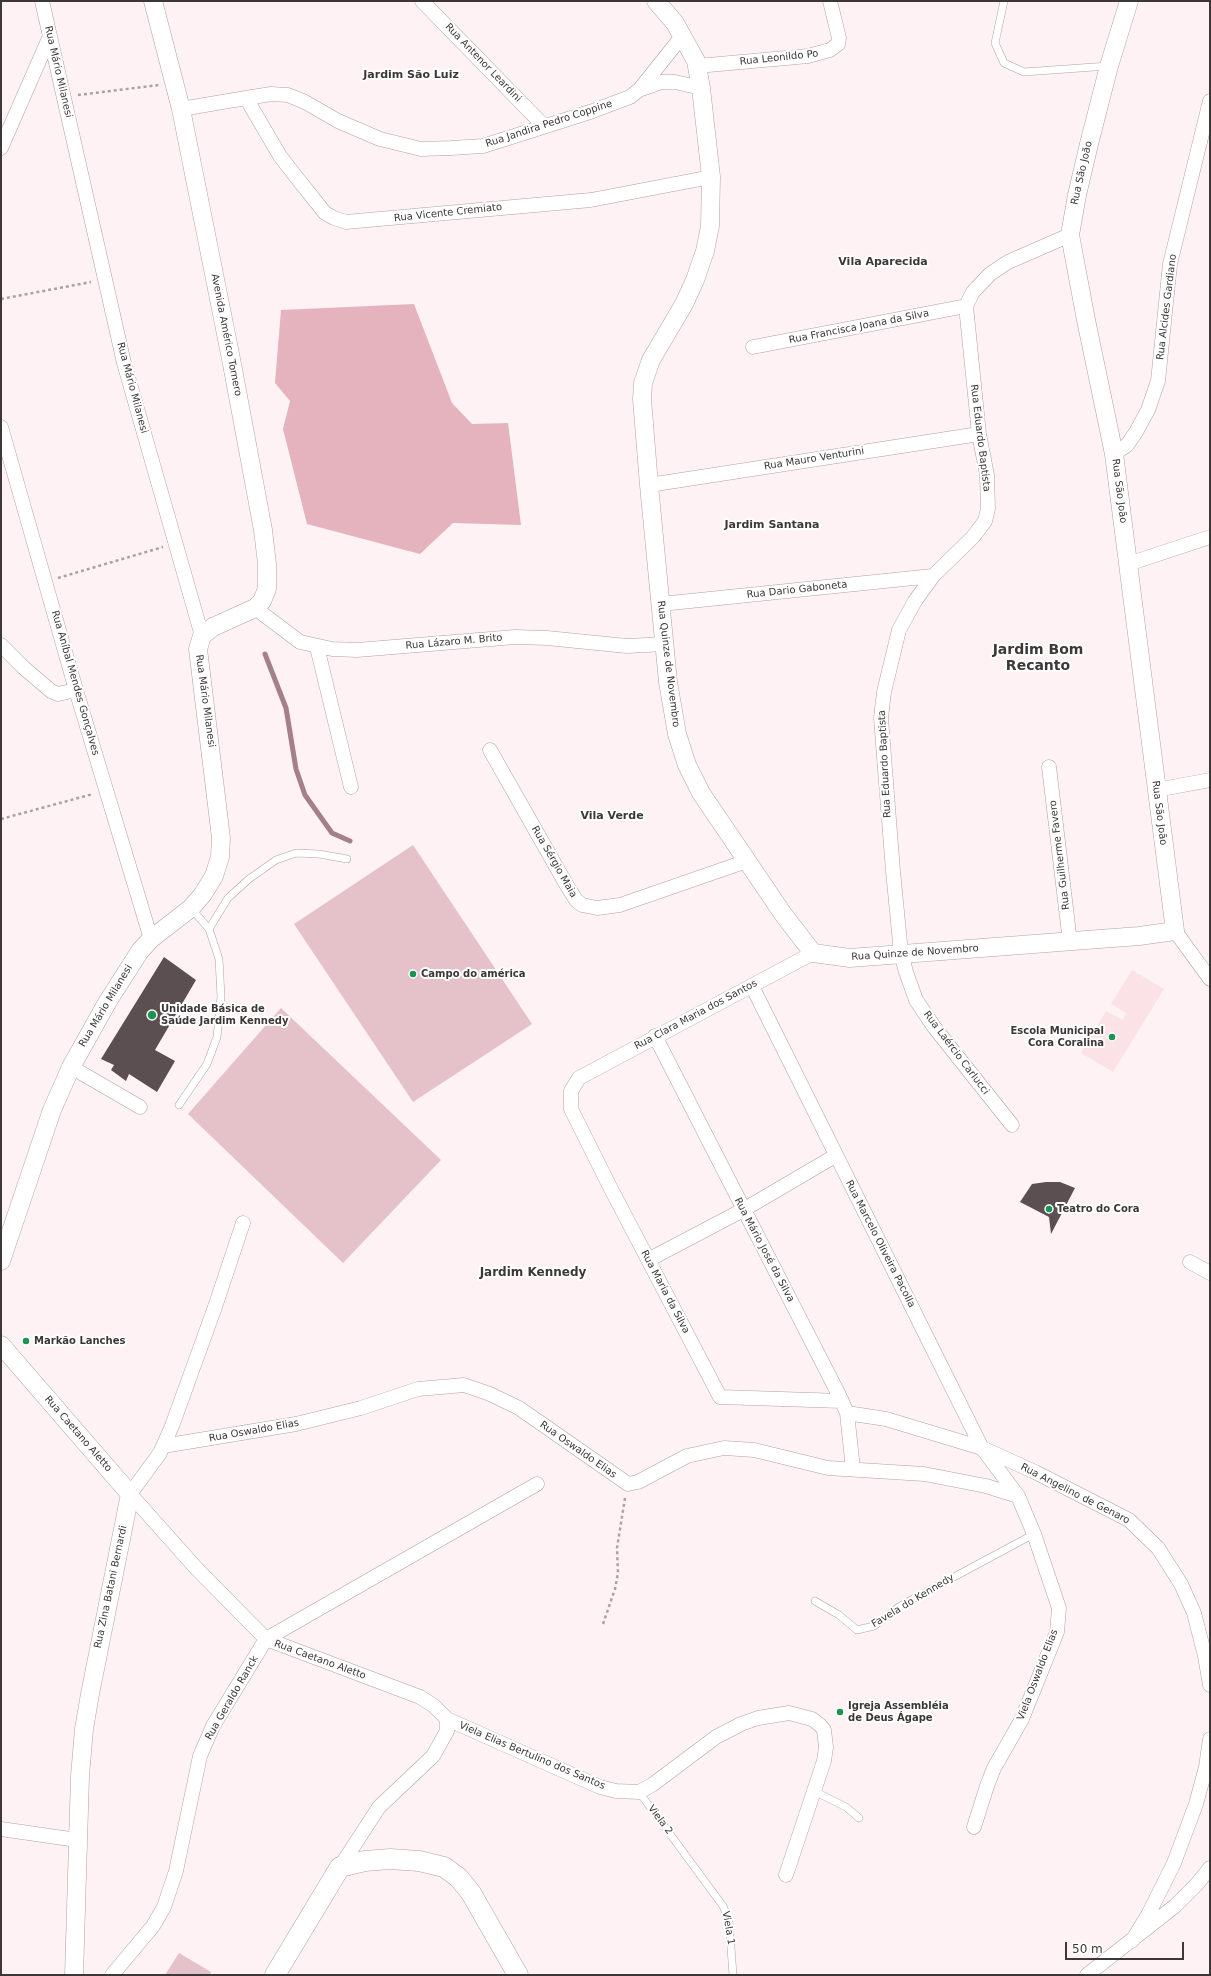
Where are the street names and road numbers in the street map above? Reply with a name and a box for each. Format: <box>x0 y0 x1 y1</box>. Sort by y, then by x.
street label: Rua Antenor Leardini <box>442 21 524 105</box>
street label: Rua Mário Milanesi <box>42 25 74 119</box>
street label: Rua Leonildo Po <box>739 48 819 68</box>
street label: Rua Jandira Pedro Coppine <box>484 98 614 150</box>
street label: Rua São João <box>1069 140 1095 206</box>
street label: Rua Vicente Cremiato <box>393 201 503 225</box>
street label: Rua Alcides Gardiano <box>1155 253 1179 361</box>
street label: Avenida Américo Tornero <box>208 273 244 397</box>
street label: Rua Francisca Joana da Silva <box>788 308 930 346</box>
street label: Rua Mário Milanesi <box>114 341 150 435</box>
street label: Rua Eduardo Baptista <box>967 384 993 492</box>
street label: Rua Mauro Venturini <box>763 445 865 473</box>
street label: Rua São João <box>1109 458 1129 524</box>
street label: Rua Dario Gaboneta <box>746 579 848 601</box>
street label: Rua Quinze de Novembro <box>654 600 682 728</box>
street label: Rua Aníbal Mendes Gonçalves <box>49 609 101 757</box>
street label: Rua Lázaro M. Brito <box>405 632 503 652</box>
street label: Rua Mário Milanesi <box>193 654 217 748</box>
street label: Rua Eduardo Baptista <box>876 710 894 818</box>
street label: Rua São João <box>1149 780 1169 846</box>
street label: Rua Guilherme Favero <box>1047 800 1073 910</box>
street label: Rua Sérgio Maia <box>529 824 579 900</box>
street label: Rua Quinze de Novembro <box>851 943 979 963</box>
street label: Rua Mário Milanesi <box>77 963 135 1049</box>
street label: Rua Clara Maria dos Santos <box>633 977 759 1053</box>
street label: Rua Laércio Carlucci <box>921 1009 991 1097</box>
street label: Rua Marcelo Oliveira Pacolla <box>843 1178 917 1310</box>
street label: Rua Mário José da Silva <box>731 1196 797 1304</box>
street label: Rua Maria da Silva <box>638 1248 692 1336</box>
street label: Rua Caetano Aletto <box>42 1394 114 1474</box>
street label: Rua Oswaldo Elias <box>208 1417 300 1445</box>
street label: Rua Oswaldo Elias <box>537 1419 619 1481</box>
street label: Rua Angelino de Genaro <box>1018 1461 1132 1527</box>
street label: Rua Zina Batani Bernardi <box>92 1525 130 1649</box>
street label: Favela do Kennedy <box>870 1572 956 1630</box>
street label: Viela Oswaldo Elias <box>1015 1628 1061 1722</box>
street label: Rua Caetano Aletto <box>272 1638 368 1682</box>
street label: Rua Geraldo Ranck <box>203 1654 261 1742</box>
street label: Viela Elias Bertulino dos Santos <box>457 1720 607 1792</box>
street label: Viela 2 <box>645 1803 675 1837</box>
street label: Viela 1 <box>719 1910 737 1946</box>

